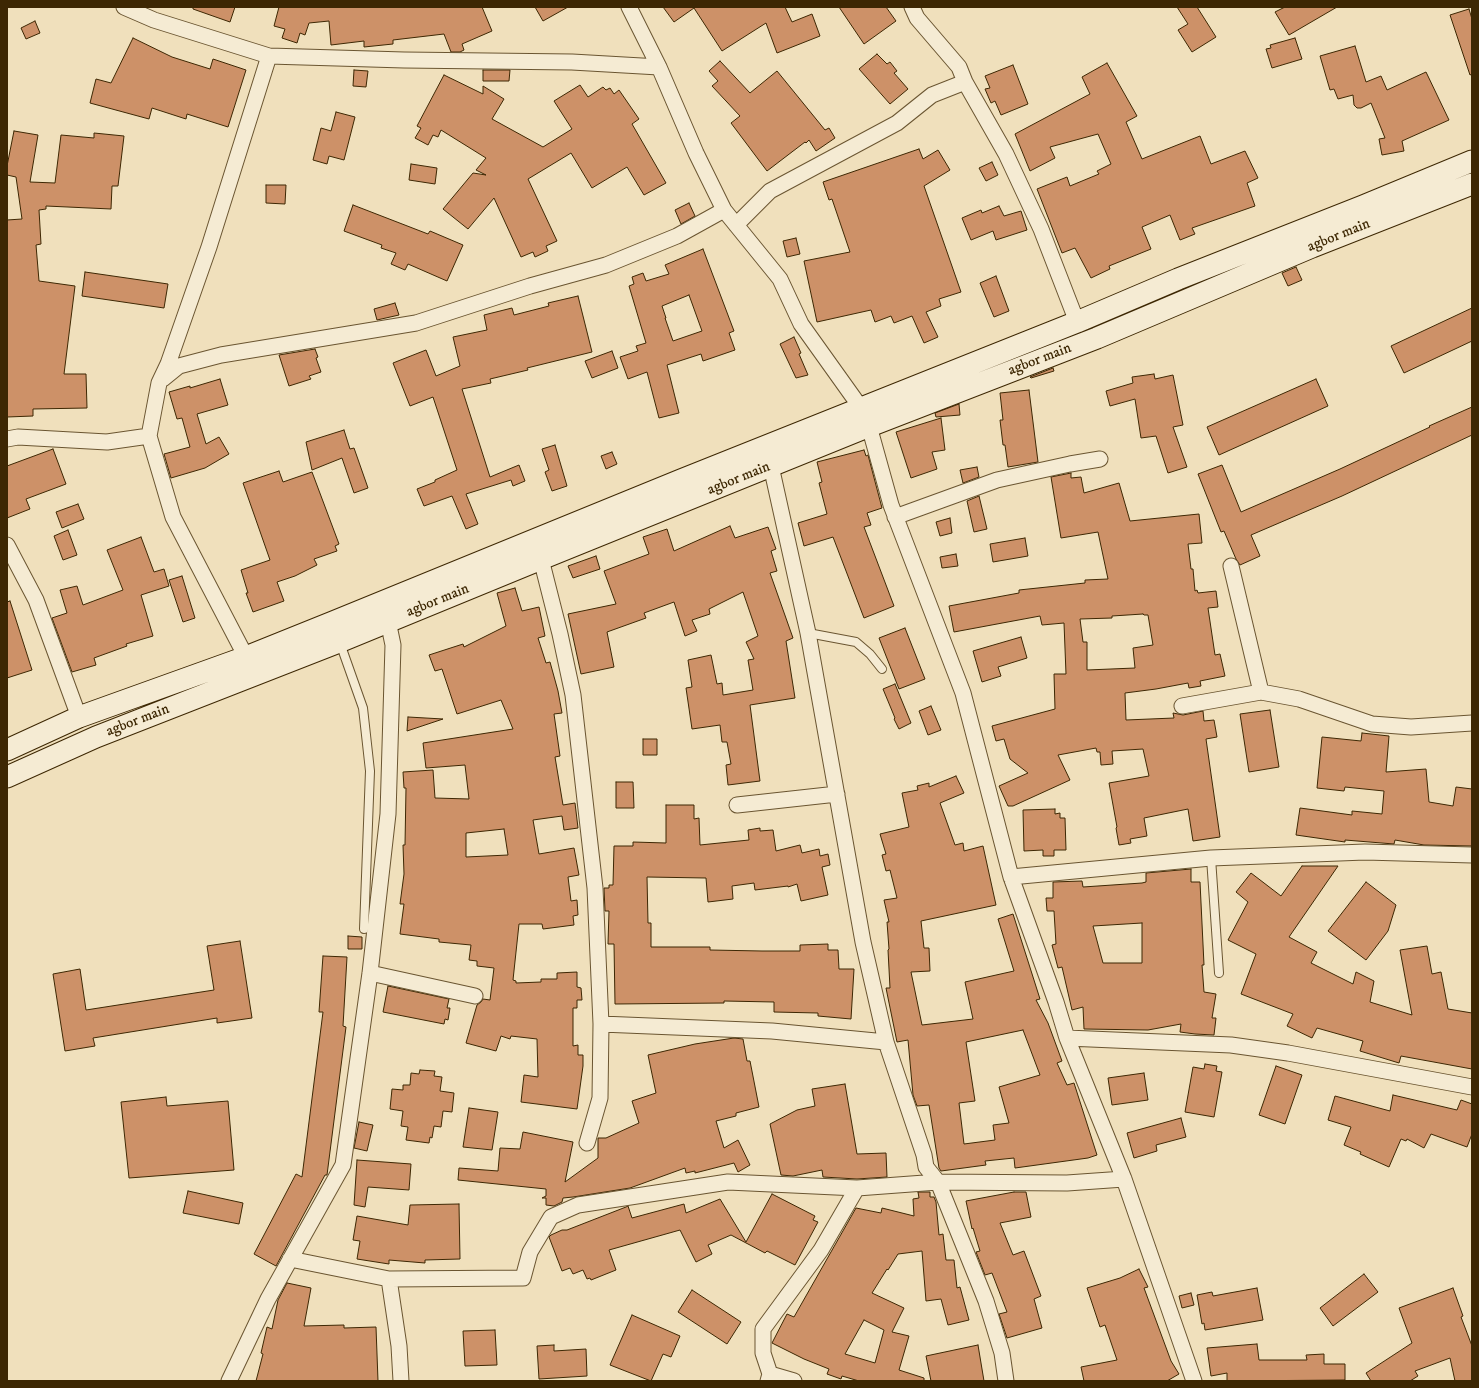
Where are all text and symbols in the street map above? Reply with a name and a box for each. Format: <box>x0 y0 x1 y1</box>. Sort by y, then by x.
street label: agbor main <box>1305 215 1373 257</box>
street label: agbor main <box>1006 340 1074 380</box>
street label: agbor main <box>705 458 773 500</box>
street label: agbor main <box>404 580 472 622</box>
street label: agbor main <box>104 701 172 741</box>

